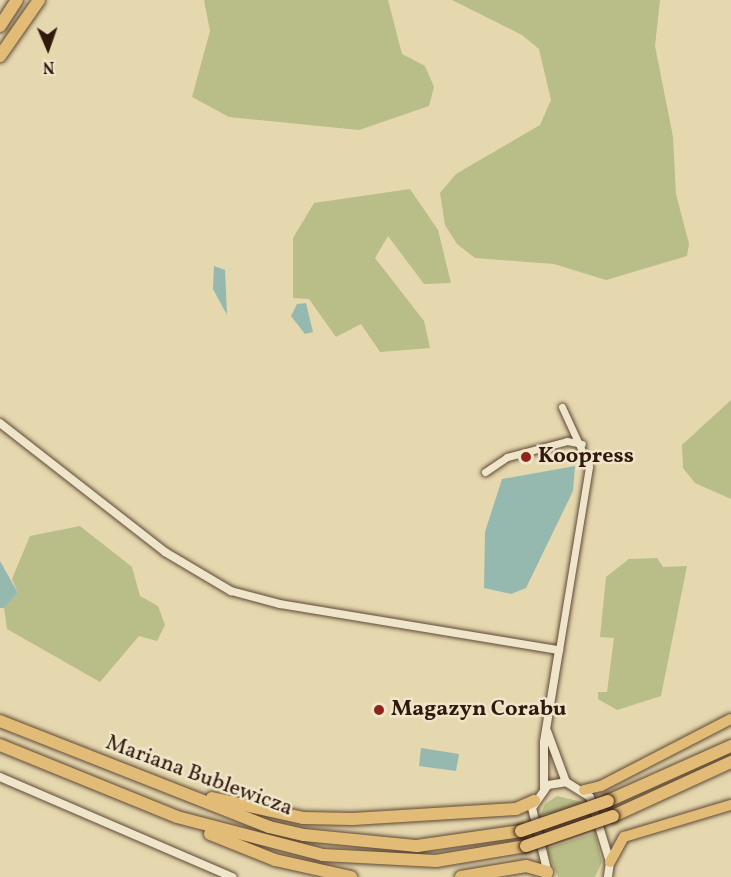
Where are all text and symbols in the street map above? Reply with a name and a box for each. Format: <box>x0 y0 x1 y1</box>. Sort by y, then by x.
north arrow <box>18 18 78 78</box>
text: N <box>42 55 55 77</box>
place label: Koopress <box>538 444 634 470</box>
marker: Koopress <box>519 450 533 464</box>
place label: Magazyn Corabu <box>391 697 567 723</box>
marker: Magazyn Corabu <box>372 703 386 717</box>
street label: Mariana Bublewicza <box>102 730 296 822</box>

